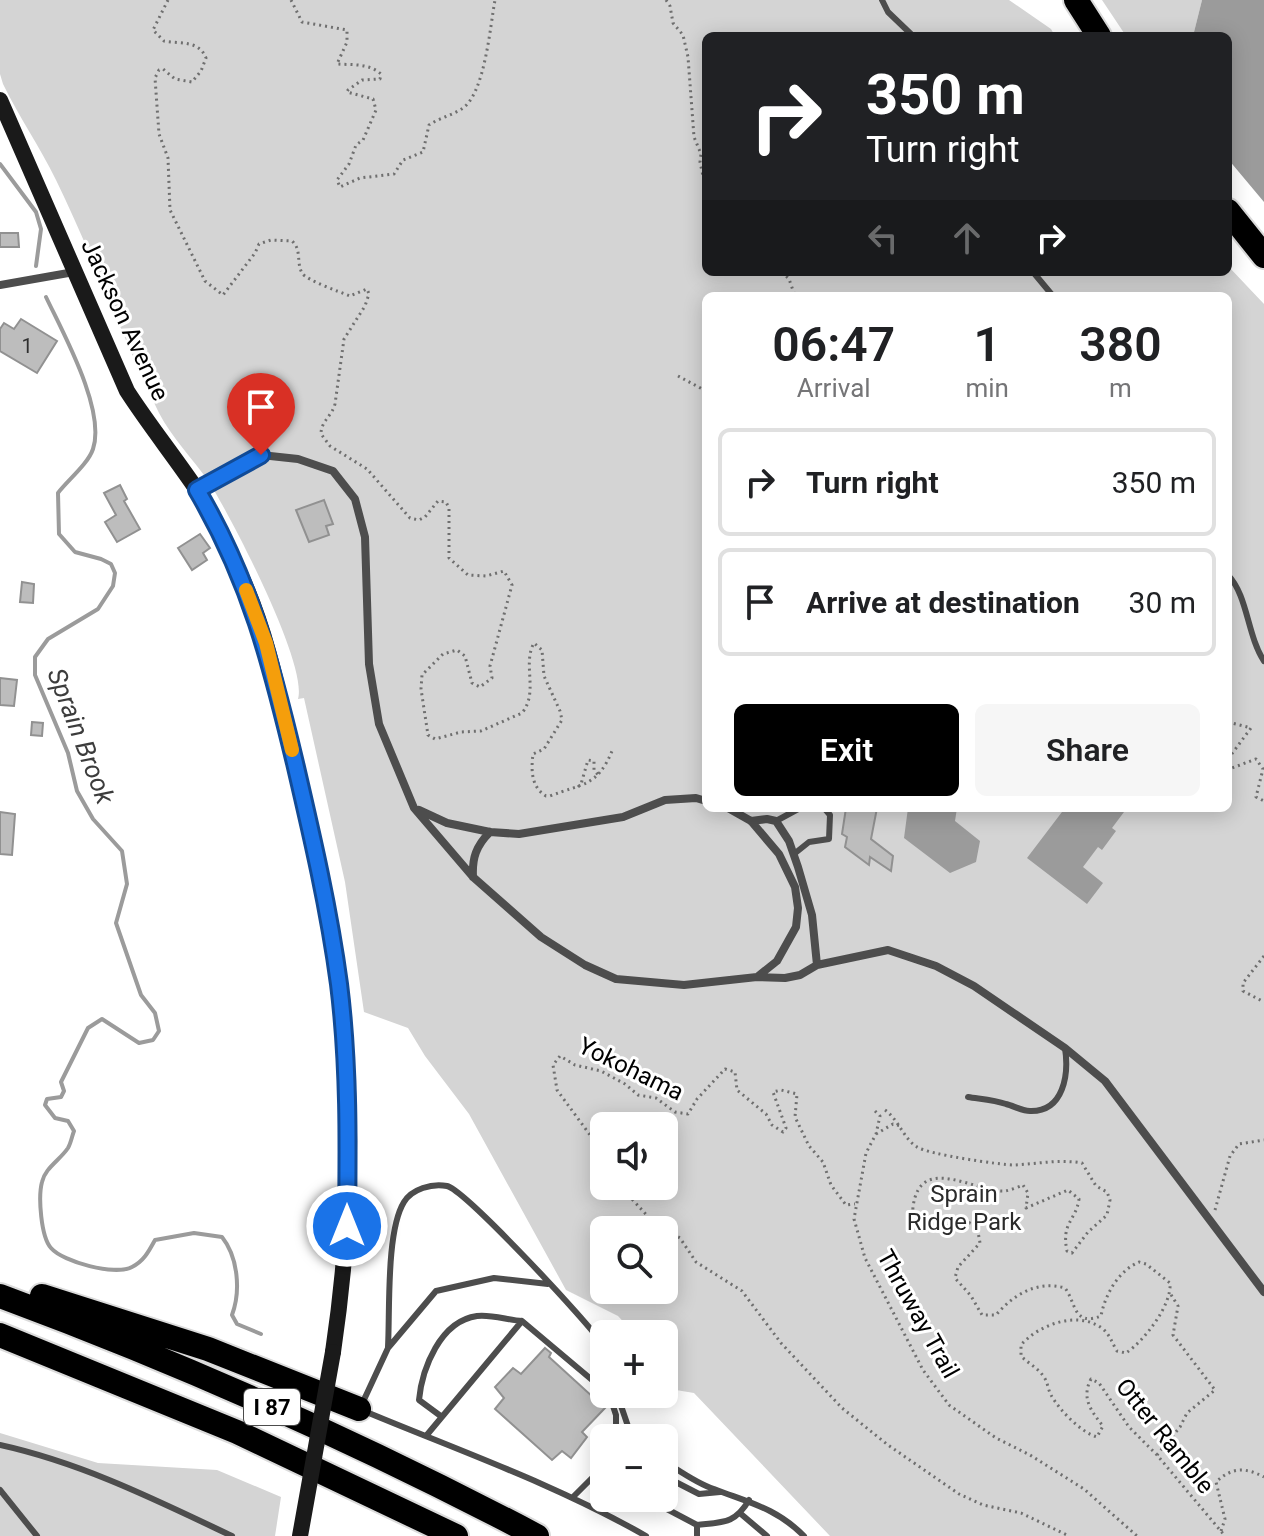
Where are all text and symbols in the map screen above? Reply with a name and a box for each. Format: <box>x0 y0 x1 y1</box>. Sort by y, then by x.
text: 350 m <box>866 62 1025 128</box>
icon: right <box>734 64 838 168</box>
text: Turn right <box>866 129 1019 171</box>
icon: left <box>861 216 905 260</box>
icon: ahead <box>945 216 989 260</box>
icon: right <box>1029 216 1073 260</box>
street label: Jackson Avenue <box>75 235 175 405</box>
text: 06:47 <box>772 316 895 373</box>
text: 1 <box>974 316 1001 373</box>
text: 380 <box>1079 316 1162 373</box>
house number: 1 <box>21 334 33 358</box>
pin <box>227 373 295 455</box>
text: Arrival <box>797 373 871 403</box>
text: min <box>965 373 1009 403</box>
text: m <box>1109 373 1132 403</box>
icon: arrive <box>239 385 283 429</box>
icon: right <box>738 460 782 504</box>
text: Turn right <box>806 465 939 500</box>
text: 350 m <box>1112 465 1196 500</box>
icon: arrive <box>738 580 782 624</box>
text: Arrive at destination <box>806 585 1080 620</box>
text: 30 m <box>1129 585 1196 620</box>
water label: Sprain Brook <box>41 664 121 809</box>
button: Exit <box>734 704 959 796</box>
button: Share <box>975 704 1200 796</box>
street label: Yokohama <box>574 1032 688 1106</box>
map controls <box>590 1112 678 1512</box>
button: sound <box>590 1112 678 1200</box>
park label: Sprain Ridge Park <box>907 1180 1022 1236</box>
position arrow <box>305 1184 389 1268</box>
button: search <box>590 1216 678 1304</box>
street label: Thruway Trail <box>871 1245 965 1383</box>
button: + <box>590 1320 678 1408</box>
street label: Otter Ramble <box>1110 1373 1220 1499</box>
road number: I 87 <box>244 1389 300 1425</box>
button: − <box>590 1424 678 1512</box>

